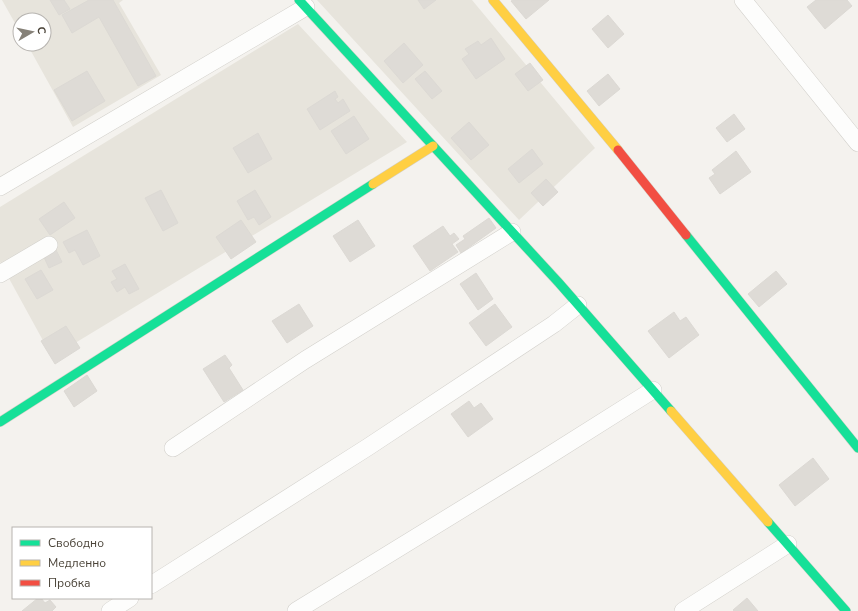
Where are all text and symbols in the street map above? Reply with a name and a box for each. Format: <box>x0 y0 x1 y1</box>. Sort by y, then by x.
north arrow <box>12 12 52 52</box>
text: С <box>33 26 49 36</box>
legend <box>12 527 152 599</box>
text: Свободно <box>48 535 104 551</box>
text: Медленно <box>48 555 106 571</box>
text: Пробка <box>48 575 91 591</box>

